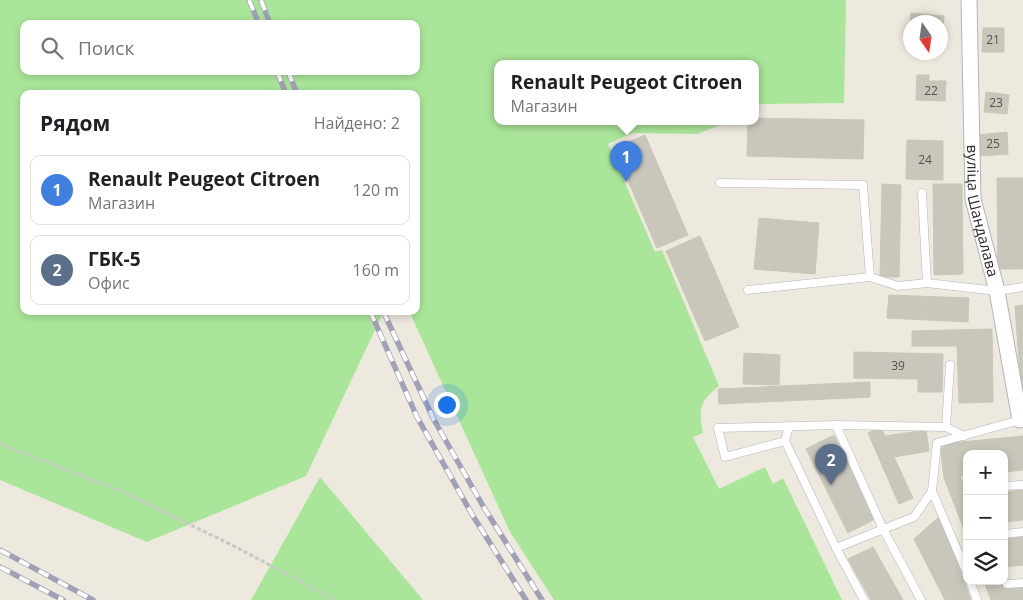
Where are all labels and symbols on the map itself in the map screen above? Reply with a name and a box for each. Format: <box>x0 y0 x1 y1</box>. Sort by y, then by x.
north arrow <box>903 15 948 60</box>
house number: 21 <box>986 31 1000 48</box>
house number: 22 <box>924 82 938 99</box>
house number: 23 <box>989 94 1003 111</box>
house number: 25 <box>986 135 1000 152</box>
pin: 1 <box>610 141 642 182</box>
street label: вуліца Шандалава <box>963 145 1004 279</box>
house number: 24 <box>918 151 932 168</box>
house number: 39 <box>891 357 905 374</box>
your location <box>434 392 460 418</box>
pin: 2 <box>815 444 847 485</box>

